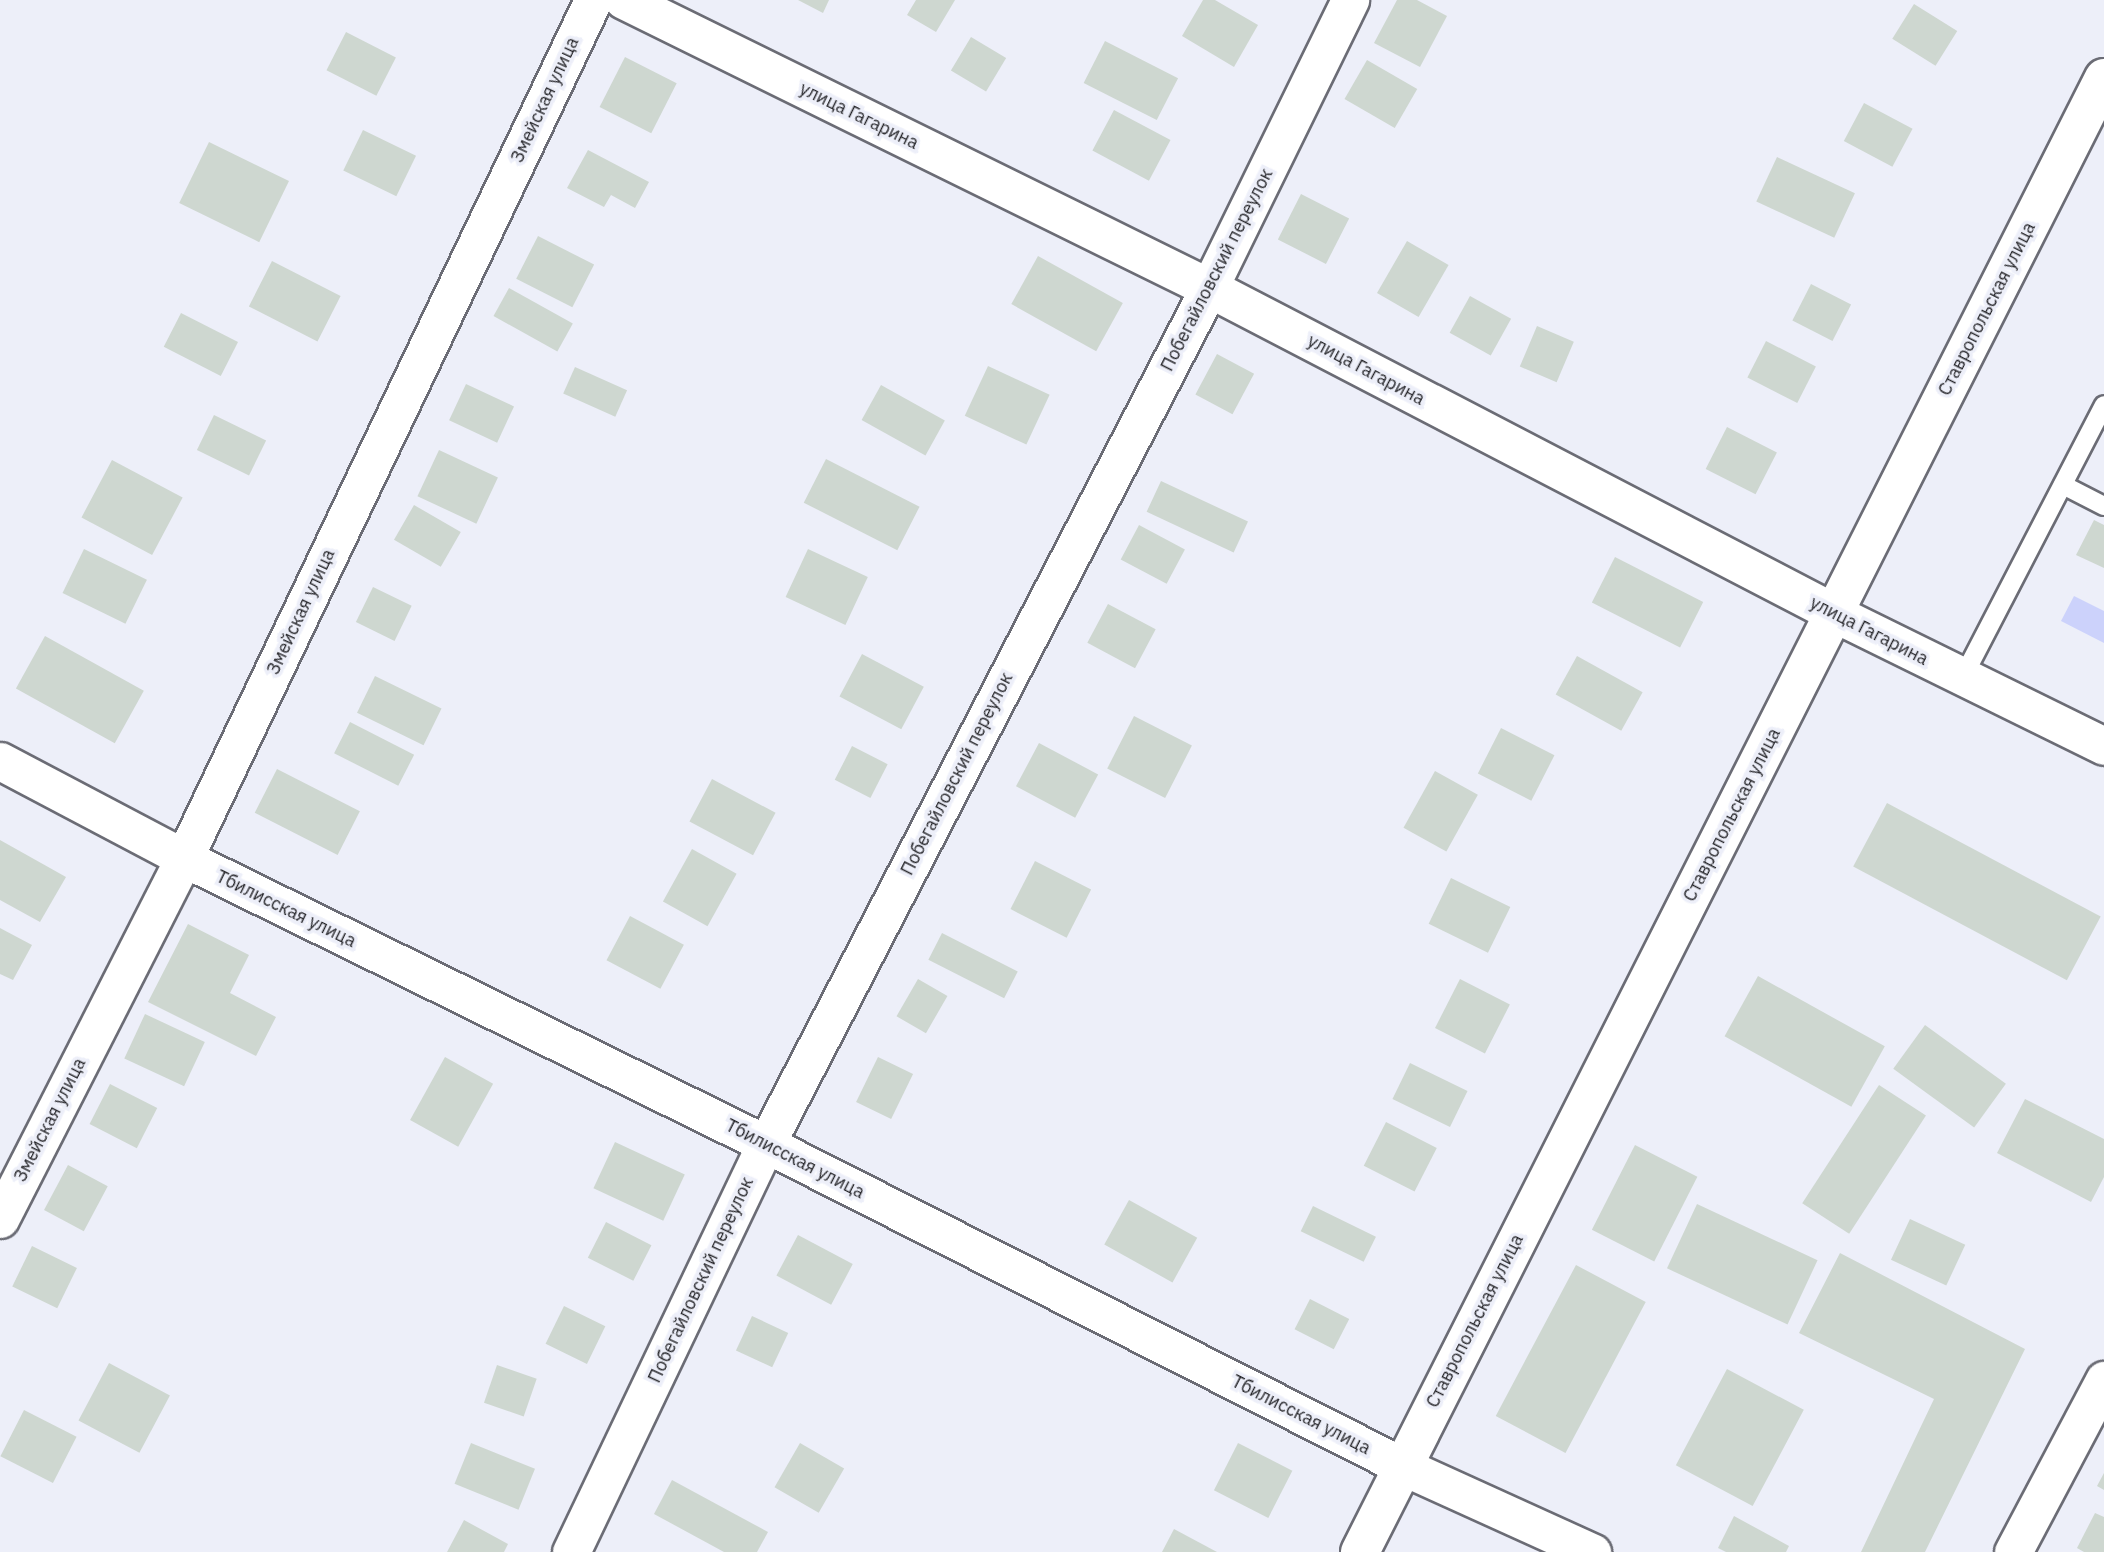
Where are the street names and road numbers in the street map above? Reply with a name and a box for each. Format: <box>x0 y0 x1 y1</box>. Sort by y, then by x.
street label: Змейская улица <box>507 34 583 166</box>
street label: улица Гагарина <box>796 78 922 154</box>
street label: Побегайловский переулок <box>1156 165 1278 375</box>
street label: Ставропольская улица <box>1934 219 2040 399</box>
street label: улица Гагарина <box>1304 330 1428 410</box>
street label: Змейская улица <box>263 546 339 678</box>
street label: улица Гагарина <box>1806 592 1932 670</box>
street label: Побегайловский переулок <box>896 669 1018 879</box>
street label: Ставропольская улица <box>1679 725 1785 905</box>
street label: Тбилисская улица <box>213 866 359 952</box>
street label: Змейская улица <box>10 1055 90 1185</box>
street label: Тбилисская улица <box>722 1115 868 1203</box>
street label: Побегайловский переулок <box>644 1174 758 1386</box>
street label: Ставропольская улица <box>1422 1231 1528 1411</box>
street label: Тбилисская улица <box>1228 1371 1374 1459</box>

